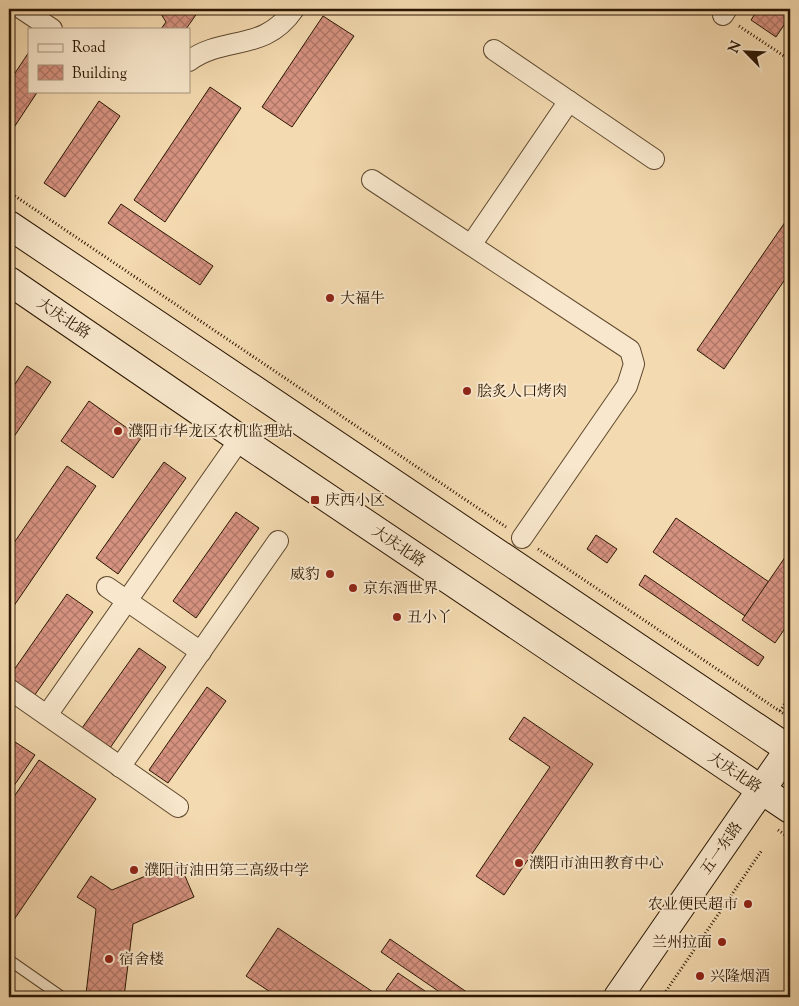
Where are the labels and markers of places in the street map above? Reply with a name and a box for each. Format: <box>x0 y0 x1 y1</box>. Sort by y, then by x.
place label: 大福牛 <box>340 289 385 310</box>
marker: 大福牛 <box>324 292 336 304</box>
place label: 脍炙人口烤肉 <box>477 382 567 403</box>
marker: 脍炙人口烤肉 <box>461 385 473 397</box>
place label: 濮阳市华龙区农机监理站 <box>128 422 293 443</box>
marker: 濮阳市华龙区农机监理站 <box>112 425 124 437</box>
place label: 庆西小区 <box>325 491 385 512</box>
marker: 庆西小区 <box>309 494 321 506</box>
place label: 威豹 <box>290 565 320 586</box>
marker: 威豹 <box>324 568 336 580</box>
place label: 京东酒世界 <box>363 579 438 600</box>
marker: 京东酒世界 <box>347 582 359 594</box>
place label: 丑小丫 <box>407 608 452 629</box>
marker: 丑小丫 <box>391 611 403 623</box>
place label: 濮阳市油田教育中心 <box>529 854 664 875</box>
marker: 濮阳市油田教育中心 <box>513 857 525 869</box>
place label: 濮阳市油田第三高级中学 <box>144 861 309 882</box>
marker: 濮阳市油田第三高级中学 <box>128 864 140 876</box>
place label: 农业便民超市 <box>648 895 738 916</box>
marker: 农业便民超市 <box>742 898 754 910</box>
place label: 兰州拉面 <box>652 933 712 954</box>
marker: 兰州拉面 <box>716 936 728 948</box>
place label: 宿舍楼 <box>119 950 164 971</box>
marker: 宿舍楼 <box>103 953 115 965</box>
place label: 兴隆烟酒 <box>710 967 770 988</box>
marker: 兴隆烟酒 <box>694 970 706 982</box>

